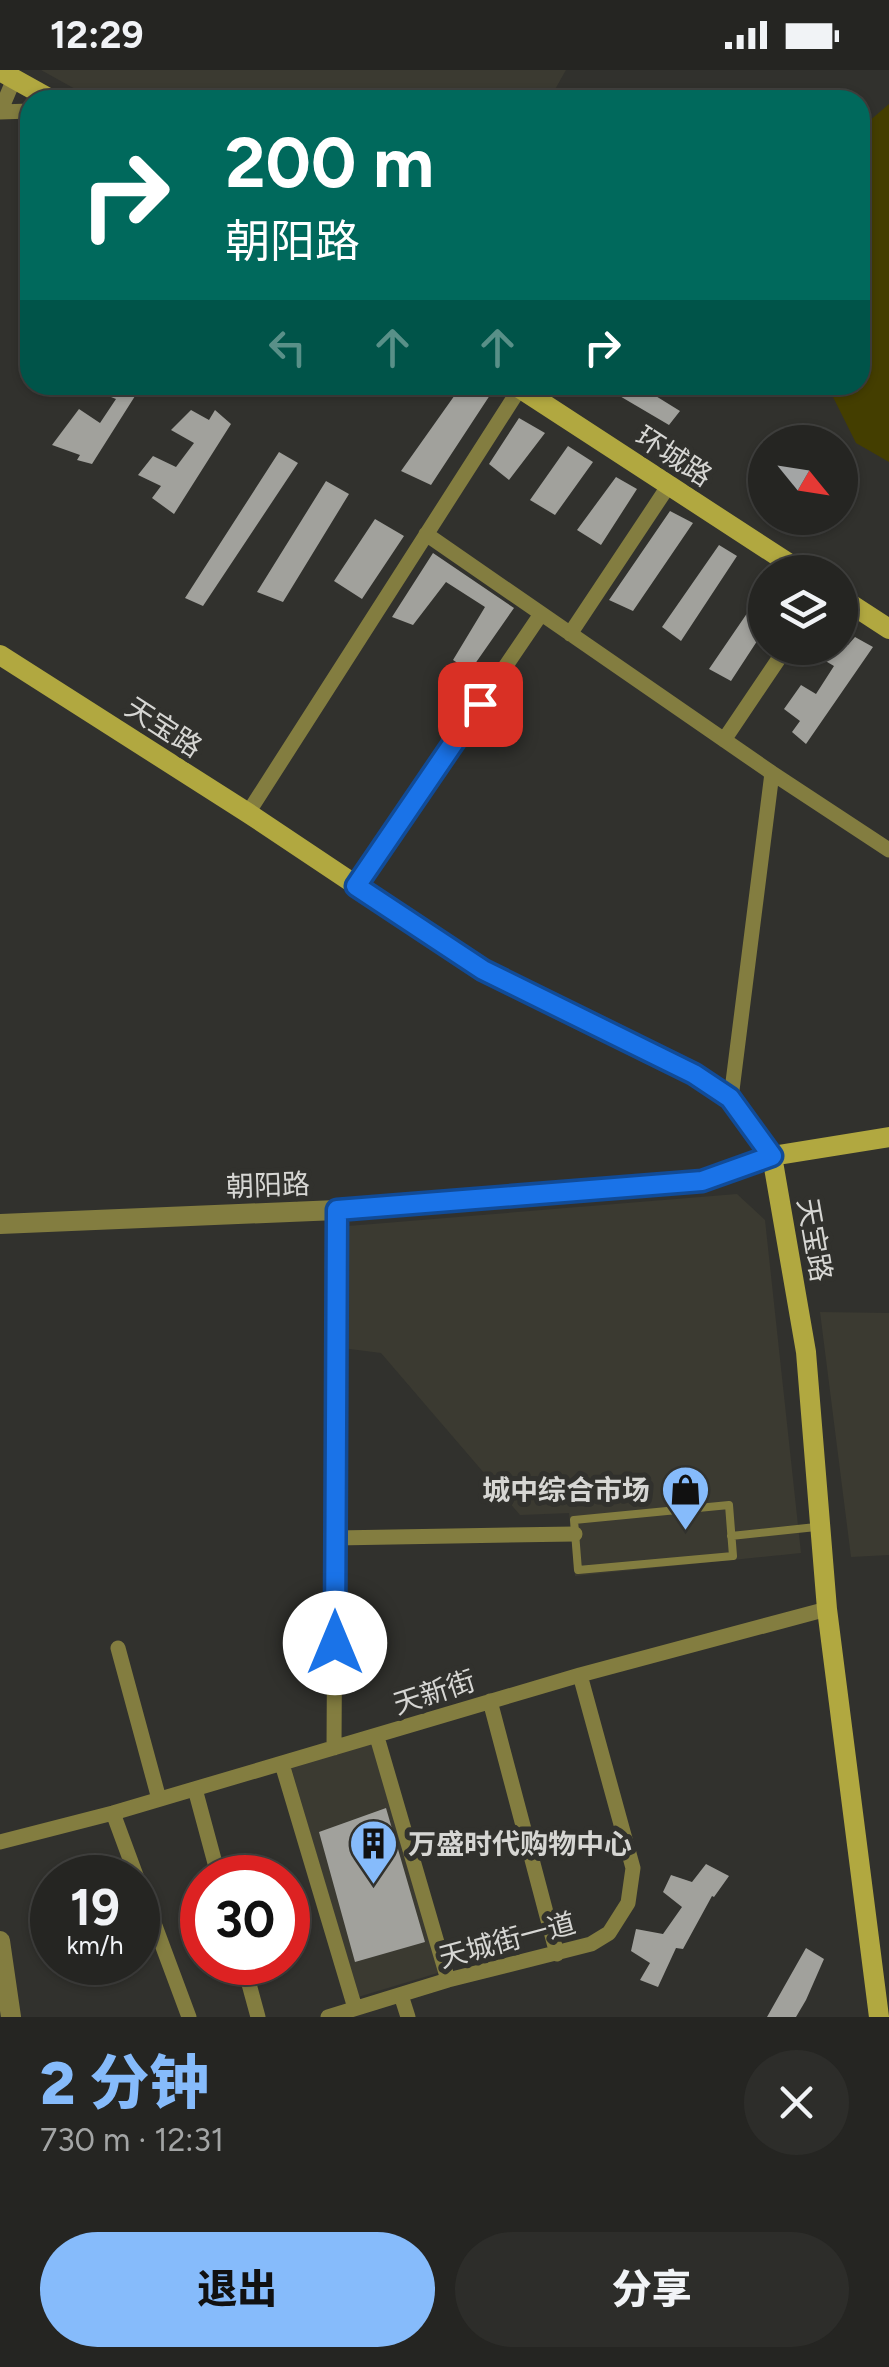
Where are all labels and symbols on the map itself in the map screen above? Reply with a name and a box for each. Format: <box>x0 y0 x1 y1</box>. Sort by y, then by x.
street label: 环城路 <box>630 419 718 493</box>
north arrow <box>748 425 858 535</box>
pin <box>438 662 523 747</box>
street label: 天宝路 <box>120 690 208 764</box>
street label: 朝阳路 <box>225 1167 311 1203</box>
street label: 天宝路 <box>791 1196 839 1284</box>
shop icon: 城中综合市场 <box>659 1464 711 1532</box>
place label: 城中综合市场 <box>482 1473 650 1507</box>
position arrow <box>283 1591 387 1695</box>
street label: 天新街 <box>389 1663 479 1721</box>
building icon: 万盛时代购物中心 <box>347 1818 399 1886</box>
place label: 万盛时代购物中心 <box>408 1827 632 1861</box>
speed limit sign: 30 <box>180 1855 310 1985</box>
street label: 天城街一道 <box>435 1905 579 1975</box>

